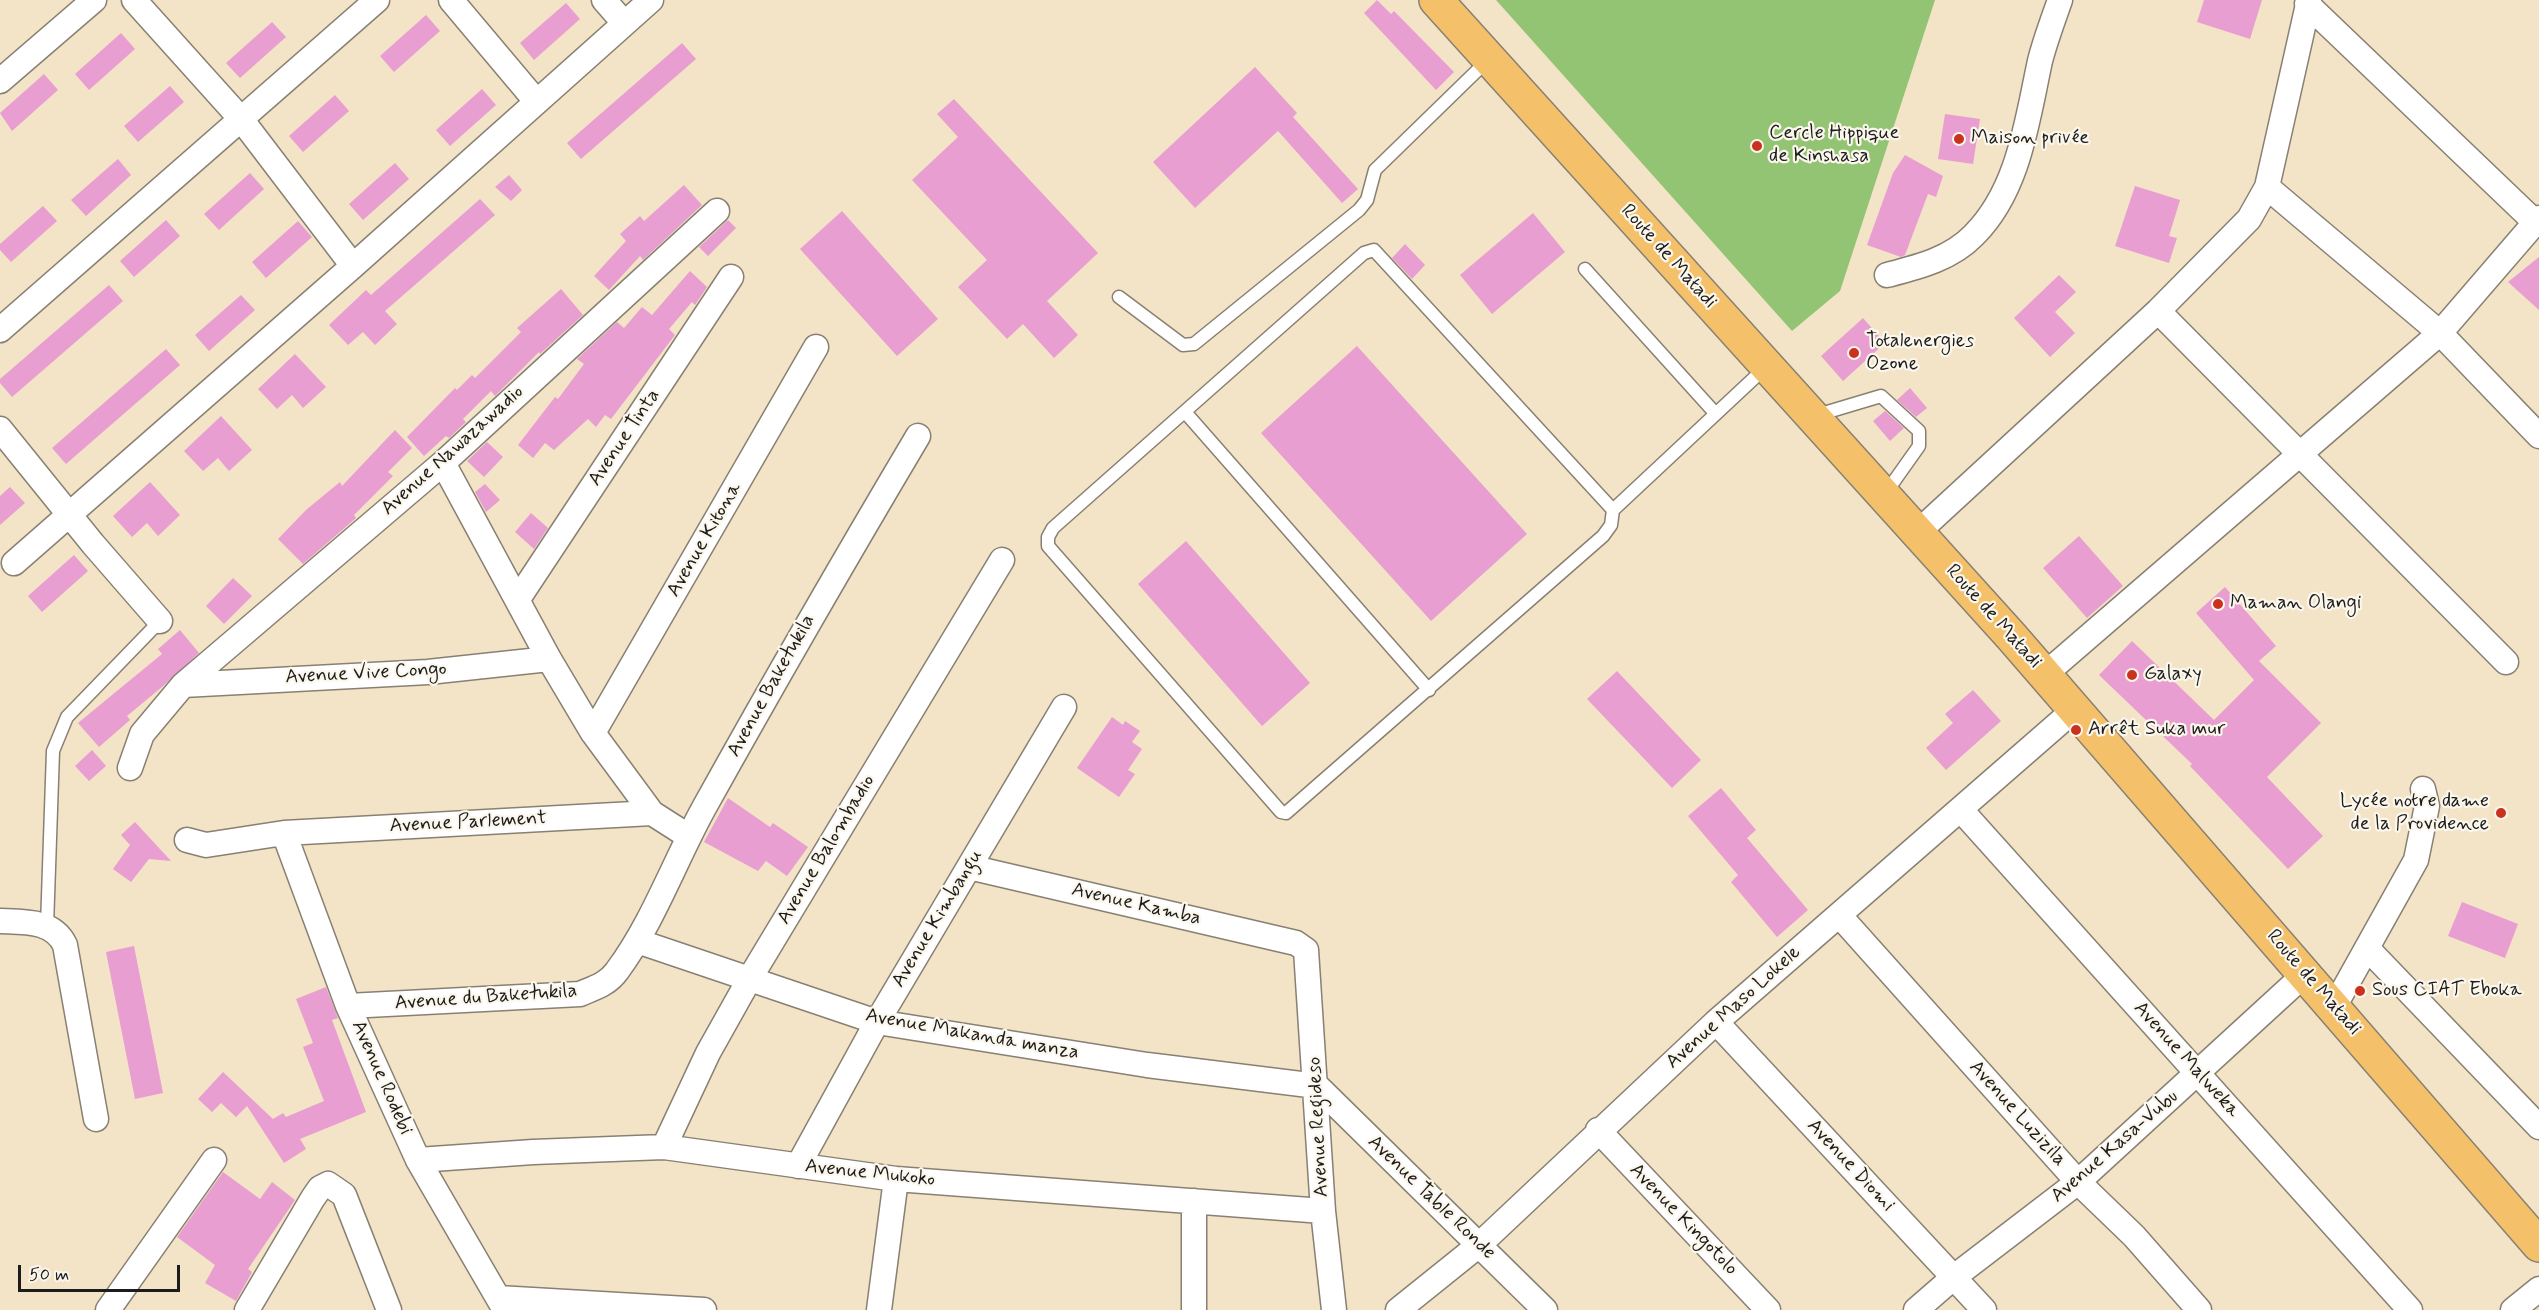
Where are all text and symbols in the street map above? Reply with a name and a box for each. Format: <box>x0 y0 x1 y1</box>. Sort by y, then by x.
place label: Cercle Hippique de Kinshasa <box>1769 122 1899 169</box>
place label: Maison privée <box>1971 127 2089 151</box>
marker: Maison privée <box>1952 132 1966 146</box>
marker: Cercle Hippique de Kinshasa <box>1750 139 1764 153</box>
street label: Route de Matadi <box>1615 200 1721 314</box>
place label: Totalenergies Ozone <box>1866 330 1974 377</box>
marker: Totalenergies Ozone <box>1847 346 1861 360</box>
street label: Avenue Nawazawadio <box>377 381 529 521</box>
street label: Avenue Tinta <box>584 385 666 491</box>
street label: Avenue Kitona <box>663 478 747 602</box>
street label: Route de Matadi <box>1940 560 2046 674</box>
place label: Maman Olangi <box>2230 592 2361 616</box>
marker: Maman Olangi <box>2211 597 2225 611</box>
street label: Avenue Baketukila <box>723 611 821 761</box>
street label: Avenue Vive Congo <box>285 658 447 690</box>
place label: Galaxy <box>2144 663 2202 687</box>
marker: Galaxy <box>2125 668 2139 682</box>
place label: Arrêt Suka mur <box>2088 718 2225 742</box>
marker: Arrêt Suka mur <box>2069 723 2083 737</box>
street label: Avenue Balombadio <box>773 771 881 929</box>
place label: Lycée notre dame de la Providence <box>2340 790 2489 837</box>
marker: Lycée notre dame de la Providence <box>2494 806 2508 820</box>
street label: Avenue Parlement <box>389 807 547 839</box>
street label: Avenue Kimbangu <box>887 846 989 992</box>
street label: Avenue Kamba <box>1069 878 1203 932</box>
street label: Route de Matadi <box>2261 925 2365 1041</box>
street label: Avenue Maso Lokele <box>1662 941 1806 1075</box>
place label: Sous CIAT Eboka <box>2372 979 2522 1003</box>
street label: Avenue du Baketukila <box>394 980 578 1016</box>
marker: Sous CIAT Eboka <box>2353 984 2367 998</box>
street label: Avenue Malweka <box>2128 997 2244 1123</box>
street label: Avenue Makanda manza <box>863 1004 1081 1066</box>
street label: Avenue Rodebi <box>345 1017 417 1139</box>
street label: Avenue Regideso <box>1303 1056 1335 1198</box>
street label: Avenue Luzizila <box>1963 1056 2071 1172</box>
street label: Avenue Kasa-Vubu <box>2047 1085 2183 1209</box>
street label: Avenue Diomi <box>1801 1115 1899 1217</box>
street label: Avenue Table Ronde <box>1362 1131 1500 1265</box>
street label: Avenue Mukoko <box>804 1155 936 1193</box>
street label: Avenue Kingotolo <box>1624 1159 1742 1281</box>
scale bar <box>21 1253 183 1291</box>
text: 50 m <box>29 1263 69 1287</box>

